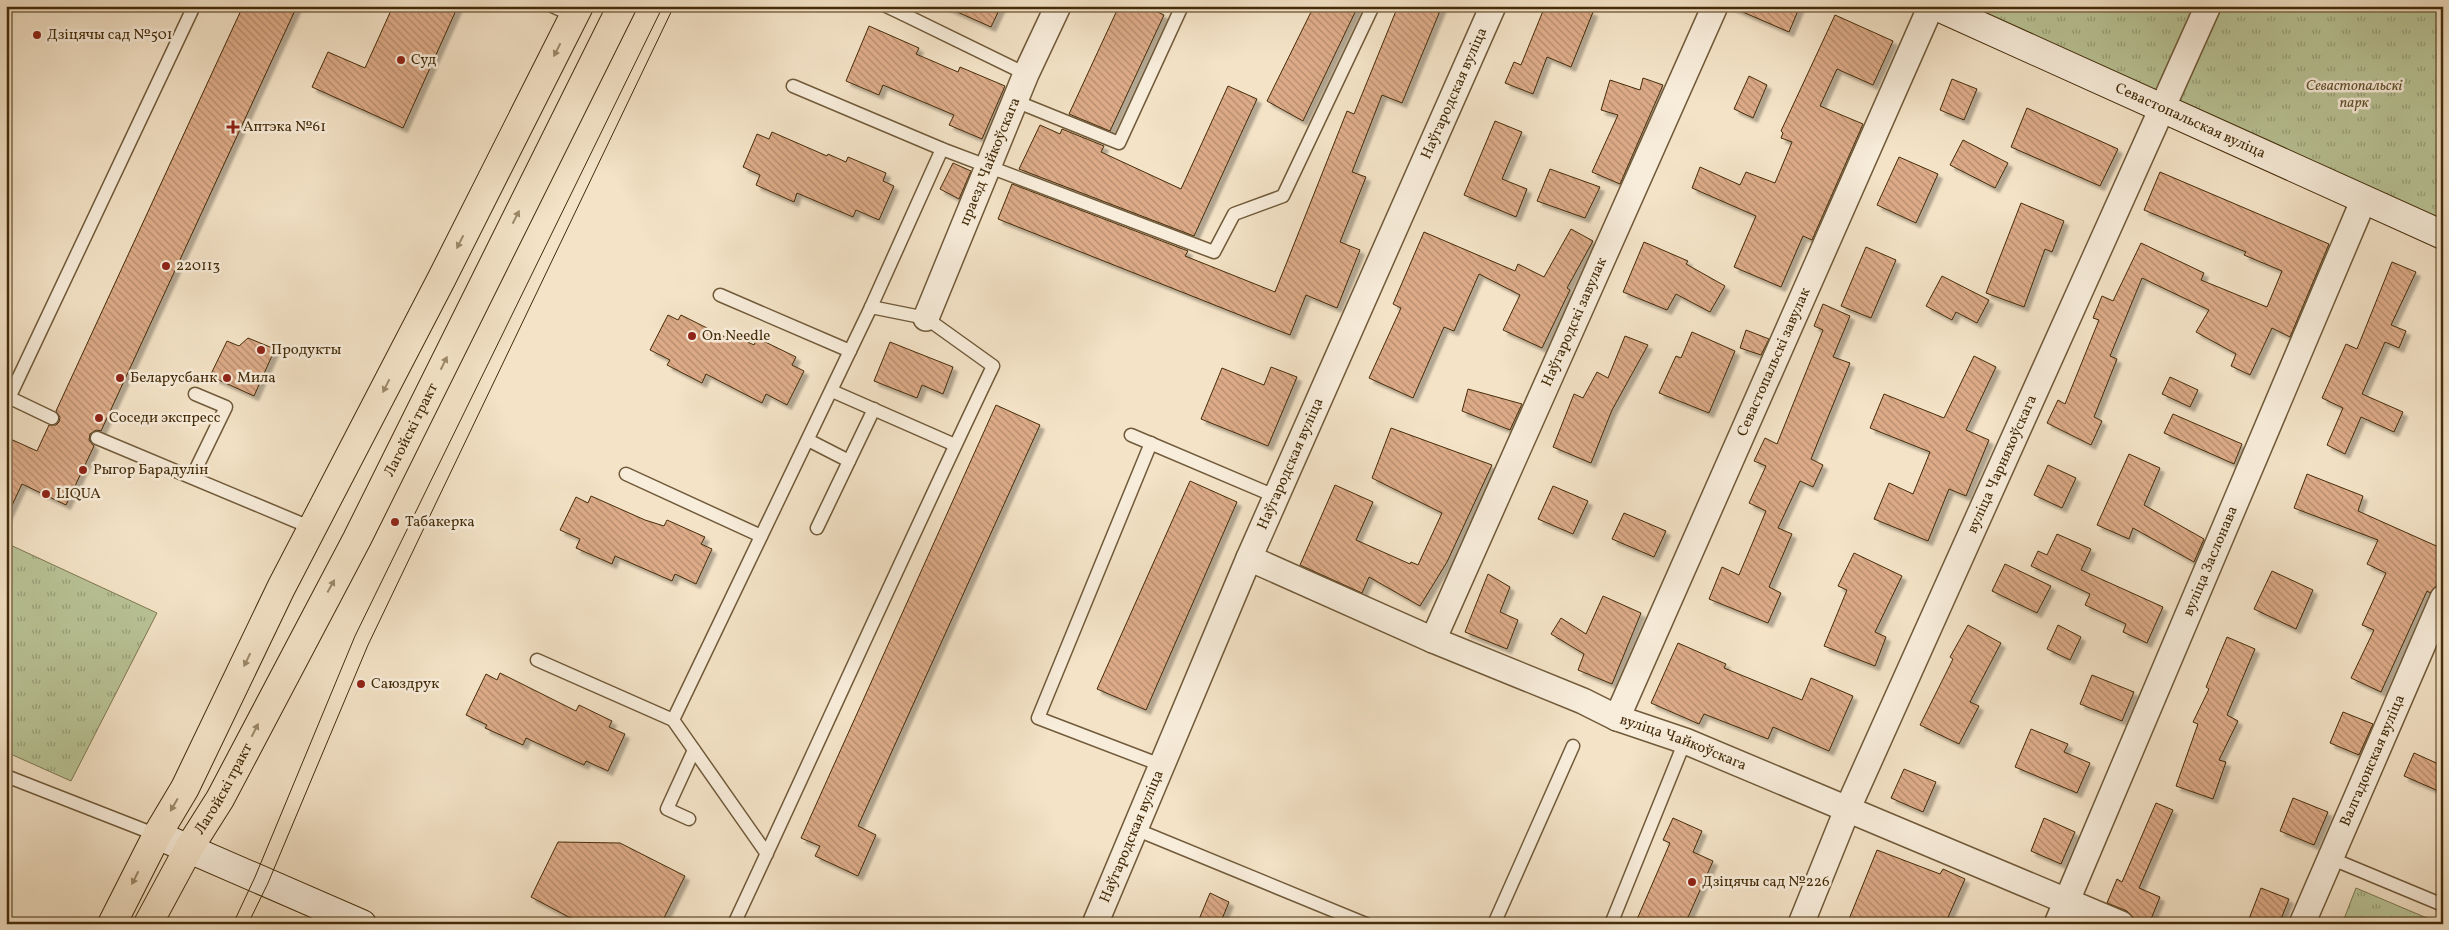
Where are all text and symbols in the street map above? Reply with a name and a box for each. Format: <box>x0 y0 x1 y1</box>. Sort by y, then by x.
street label: Наўгародская вуліца <box>1416 24 1493 163</box>
place label: Дзіцячы сад №501 <box>47 25 173 46</box>
marker: Дзіцячы сад №501 <box>31 29 43 41</box>
one-way arrow <box>553 43 561 57</box>
place label: Суд <box>411 50 437 71</box>
marker: Суд <box>395 54 407 66</box>
park label: Севастопальскі парк <box>2306 76 2402 114</box>
street label: Севастопальская вуліца <box>2112 78 2269 164</box>
street label: праезд Чайкоўскага <box>954 94 1026 229</box>
place label: Аптэка №61 <box>243 117 326 138</box>
marker: Аптэка №61 <box>227 121 239 133</box>
one-way arrow <box>512 210 520 224</box>
one-way arrow <box>456 234 464 249</box>
street label: Наўгародскі завулак <box>1536 254 1612 390</box>
place label: 220113 <box>176 256 220 277</box>
marker: 220113 <box>160 260 172 272</box>
street label: Севастопальскі завулак <box>1732 284 1816 440</box>
place label: On Needle <box>702 326 770 347</box>
marker: On Needle <box>686 330 698 342</box>
place label: Продукты <box>271 340 342 361</box>
marker: Продукты <box>255 344 267 356</box>
one-way arrow <box>440 356 448 370</box>
place label: Беларусбанк <box>130 368 217 389</box>
place label: Мила <box>237 368 276 389</box>
marker: Беларусбанк <box>114 372 126 384</box>
marker: Мила <box>221 372 233 384</box>
street label: Лагойскі тракт <box>379 379 444 480</box>
one-way arrow <box>382 379 390 393</box>
street label: вуліца Чарняхоўскага <box>1962 392 2043 537</box>
street label: Наўгародская вуліца <box>1252 395 1329 533</box>
place label: Соседи экспресс <box>109 408 221 429</box>
marker: Соседи экспресс <box>93 412 105 424</box>
place label: Рыгор Барадулін <box>93 460 208 481</box>
marker: Рыгор Барадулін <box>77 464 89 476</box>
place label: LIQUA <box>56 484 101 505</box>
marker: LIQUA <box>40 488 52 500</box>
street label: вуліца Заслонава <box>2178 503 2243 620</box>
place label: Табакерка <box>405 512 475 533</box>
marker: Табакерка <box>389 516 401 528</box>
one-way arrow <box>327 578 335 593</box>
one-way arrow <box>243 653 251 667</box>
place label: Саюздрук <box>371 674 439 695</box>
marker: Саюздрук <box>355 678 367 690</box>
street label: Валгадонская вуліца <box>2335 691 2410 830</box>
street label: вуліца Чайкоўскага <box>1617 709 1750 776</box>
one-way arrow <box>251 722 259 737</box>
street label: Лагойскі тракт <box>190 739 258 839</box>
street label: Наўгародская вуліца <box>1095 767 1169 906</box>
one-way arrow <box>170 799 179 812</box>
one-way arrow <box>131 871 139 885</box>
place label: Дзіцячы сад №226 <box>1702 872 1830 893</box>
marker: Дзіцячы сад №226 <box>1686 876 1698 888</box>

